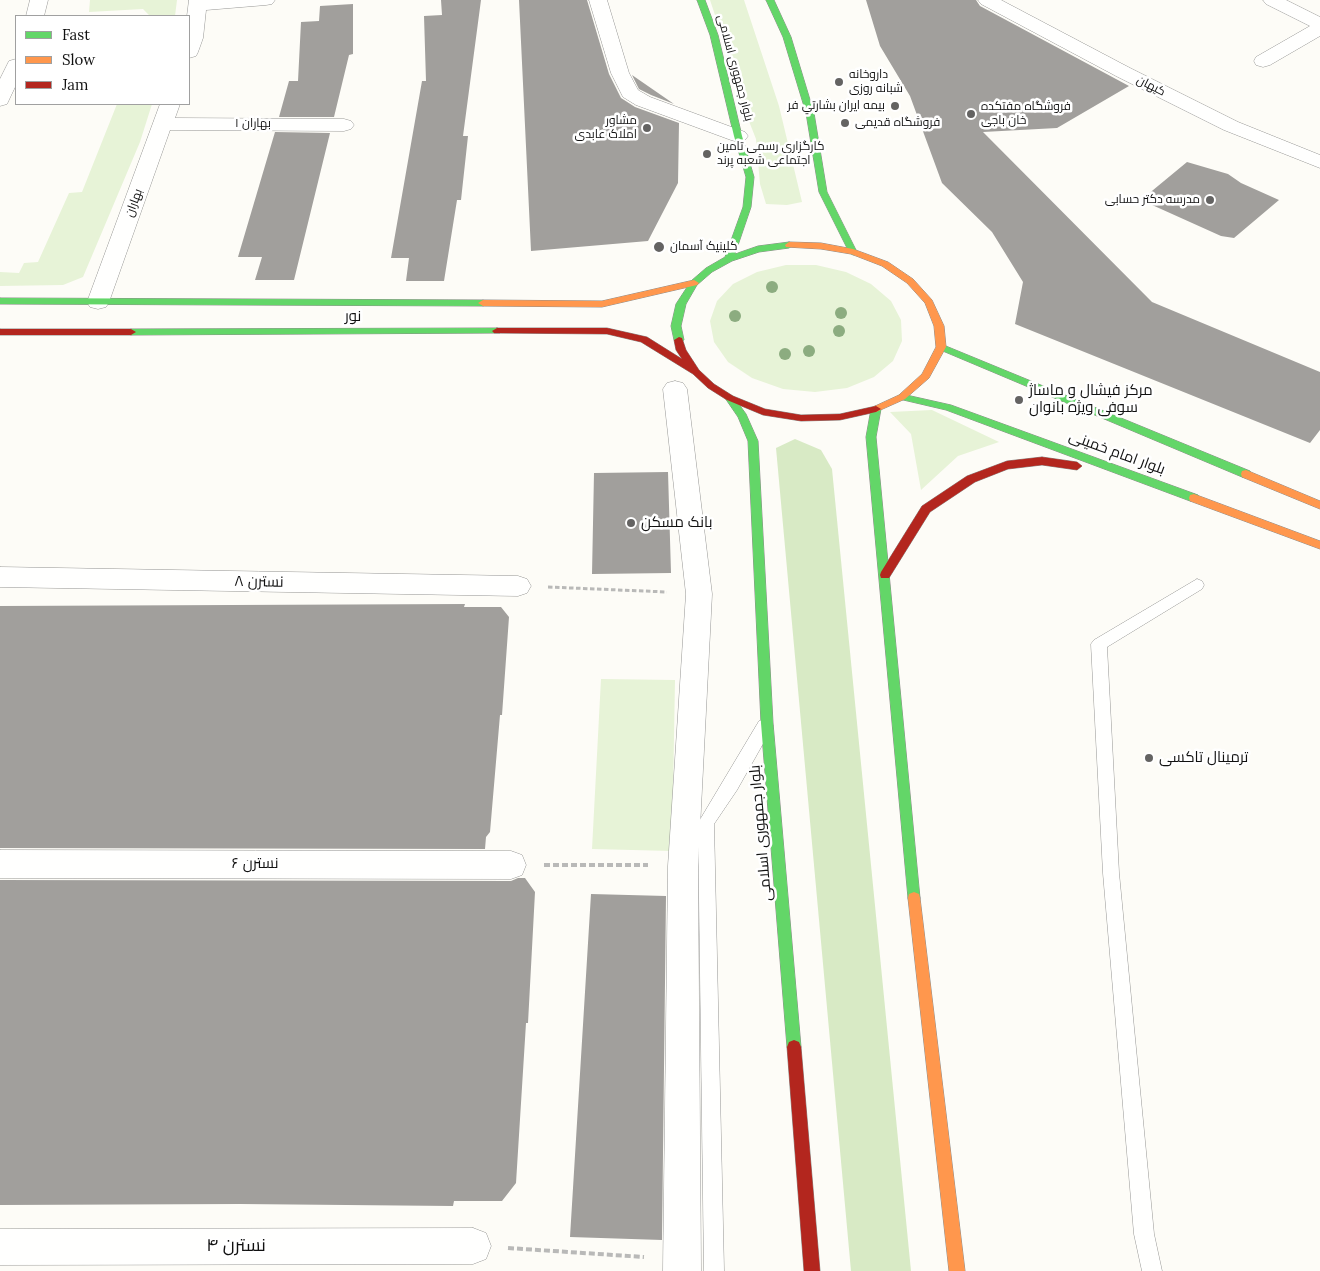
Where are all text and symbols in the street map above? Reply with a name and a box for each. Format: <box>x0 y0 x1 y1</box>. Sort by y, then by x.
street label: بلوار جمهوری اسلامی <box>714 13 756 123</box>
legend <box>15 15 190 105</box>
text: Fast <box>62 25 90 44</box>
text: Slow <box>62 50 95 69</box>
place label: داروخانه شبانه روزی <box>849 68 903 96</box>
street label: کیهان <box>1134 73 1168 99</box>
text: Jam <box>62 75 89 94</box>
marker: داروخانه شبانه روزی <box>833 76 845 88</box>
place label: بيمه ايران بشارتي فر <box>788 99 885 113</box>
marker: بيمه ايران بشارتي فر <box>889 100 901 112</box>
place label: فروشگاه مفتکده خان باجی <box>981 100 1071 128</box>
marker: فروشگاه مفتکده خان باجی <box>965 108 977 120</box>
place label: مشاور املاک عابدی <box>574 114 637 142</box>
place label: فروشگاه قدیمی <box>855 116 940 130</box>
street label: بهاران ۱ <box>235 117 271 131</box>
marker: فروشگاه قدیمی <box>839 117 851 129</box>
marker: مشاور املاک عابدی <box>641 122 653 134</box>
place label: کارگزاری رسمی تامین اجتماعی شعبه پرند <box>717 140 824 168</box>
marker: کارگزاری رسمی تامین اجتماعی شعبه پرند <box>701 148 713 160</box>
street label: بهاران <box>122 187 146 219</box>
place label: مدرسه دکتر حسابی <box>1105 193 1200 207</box>
marker: مدرسه دکتر حسابی <box>1204 194 1216 206</box>
marker: کلینیک آسمان <box>652 240 666 254</box>
place label: کلینیک آسمان <box>670 240 738 254</box>
street label: نور <box>345 308 361 326</box>
place label: مرکز فیشال و ماساژ سوفی ویژه بانوان <box>1029 382 1153 417</box>
marker: مرکز فیشال و ماساژ سوفی ویژه بانوان <box>1013 394 1025 406</box>
street label: بلوار امام خمینی <box>1066 427 1168 479</box>
place label: بانک مسکن <box>641 514 713 532</box>
marker: بانک مسکن <box>625 517 637 529</box>
street label: نسترن ۸ <box>234 573 284 591</box>
place label: ترمینال تاکسی <box>1159 749 1248 767</box>
marker: ترمینال تاکسی <box>1143 752 1155 764</box>
street label: بلوار جمهوری اسلامی <box>746 764 776 902</box>
street label: نسترن ۶ <box>232 855 278 873</box>
street label: نسترن ۴ <box>206 1235 266 1257</box>

